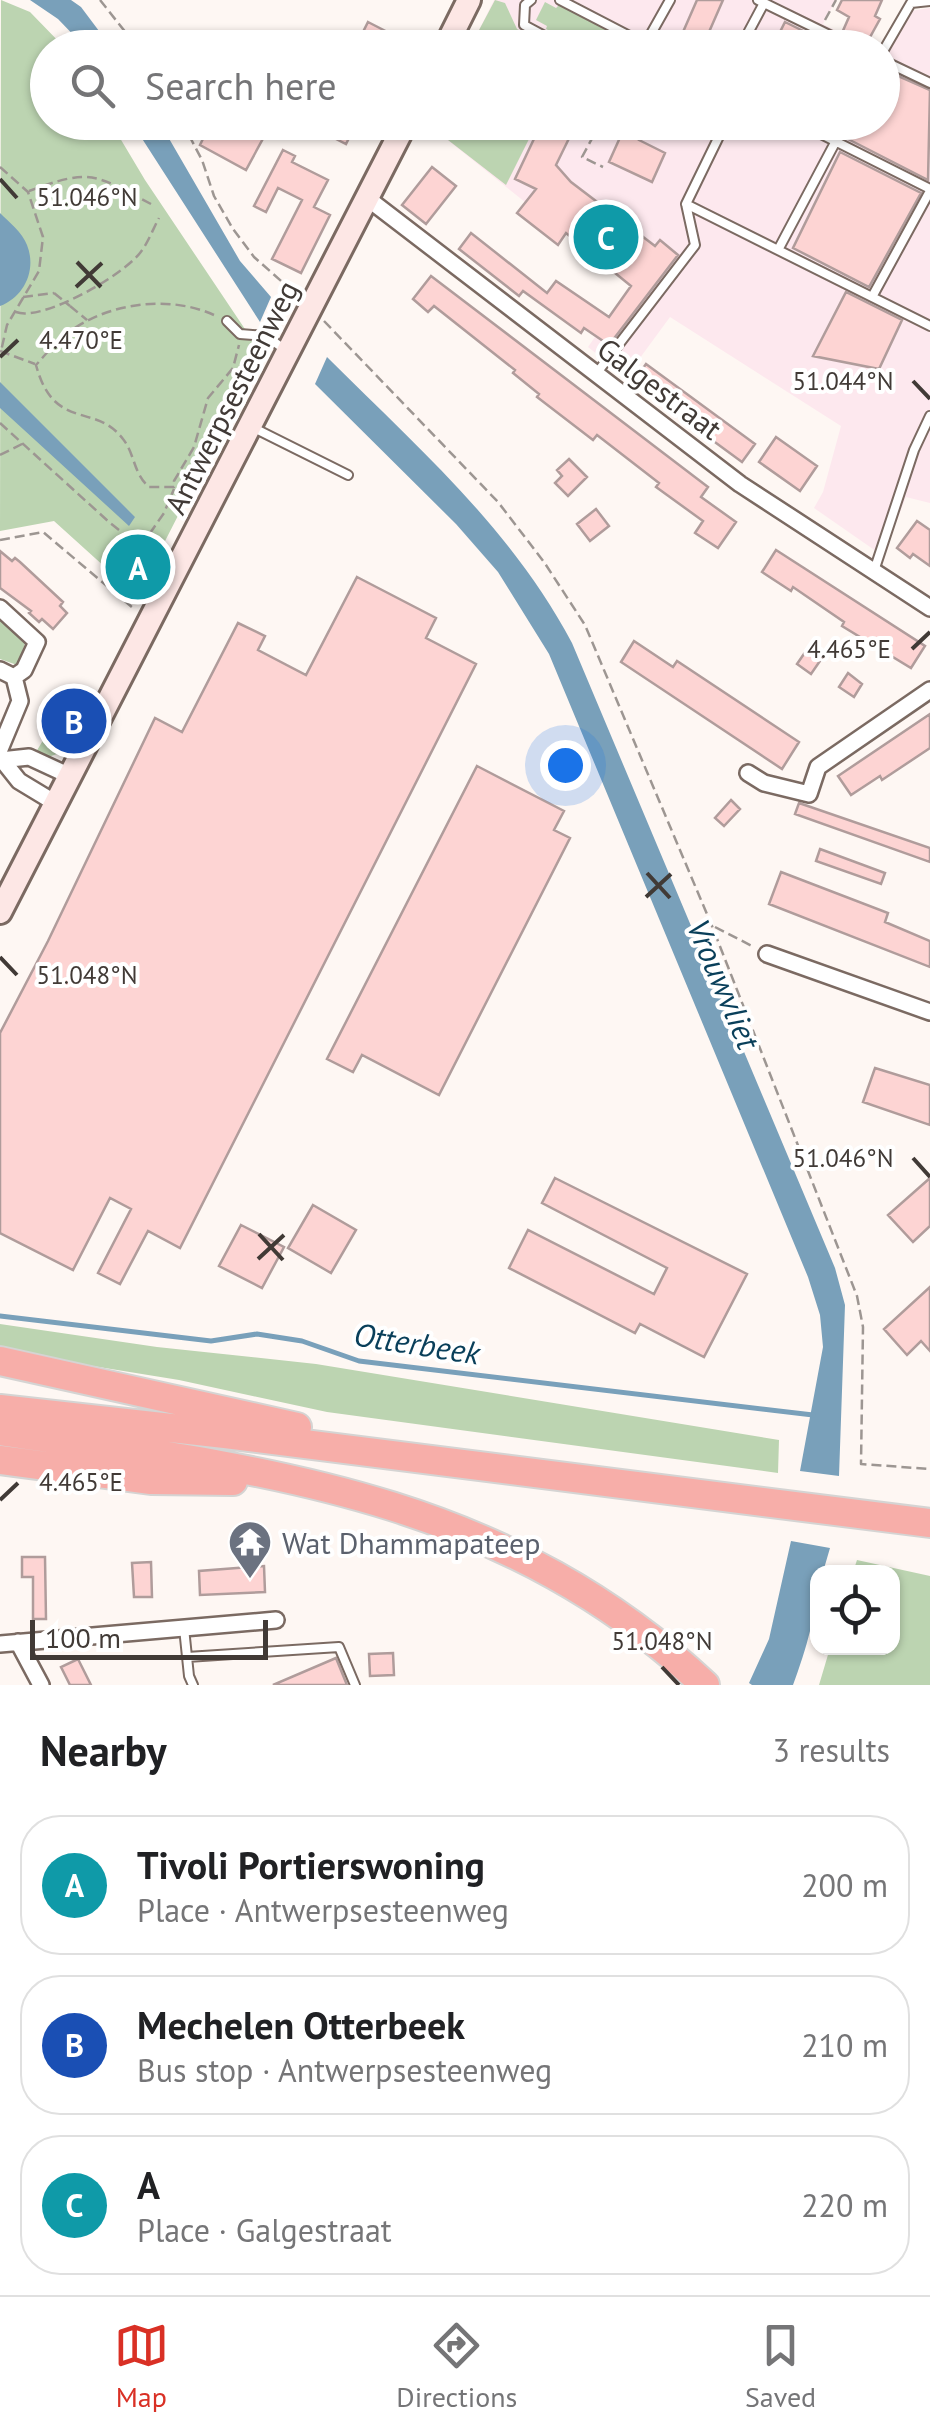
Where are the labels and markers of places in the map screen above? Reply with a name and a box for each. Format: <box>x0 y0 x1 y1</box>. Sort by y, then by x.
pin: C <box>574 200 638 274</box>
pin: A <box>106 530 170 604</box>
pin: B <box>42 684 106 758</box>
temple icon: Wat Dhammapateep <box>227 1519 273 1580</box>
place label: Wat Dhammapateep <box>282 1523 541 1562</box>

